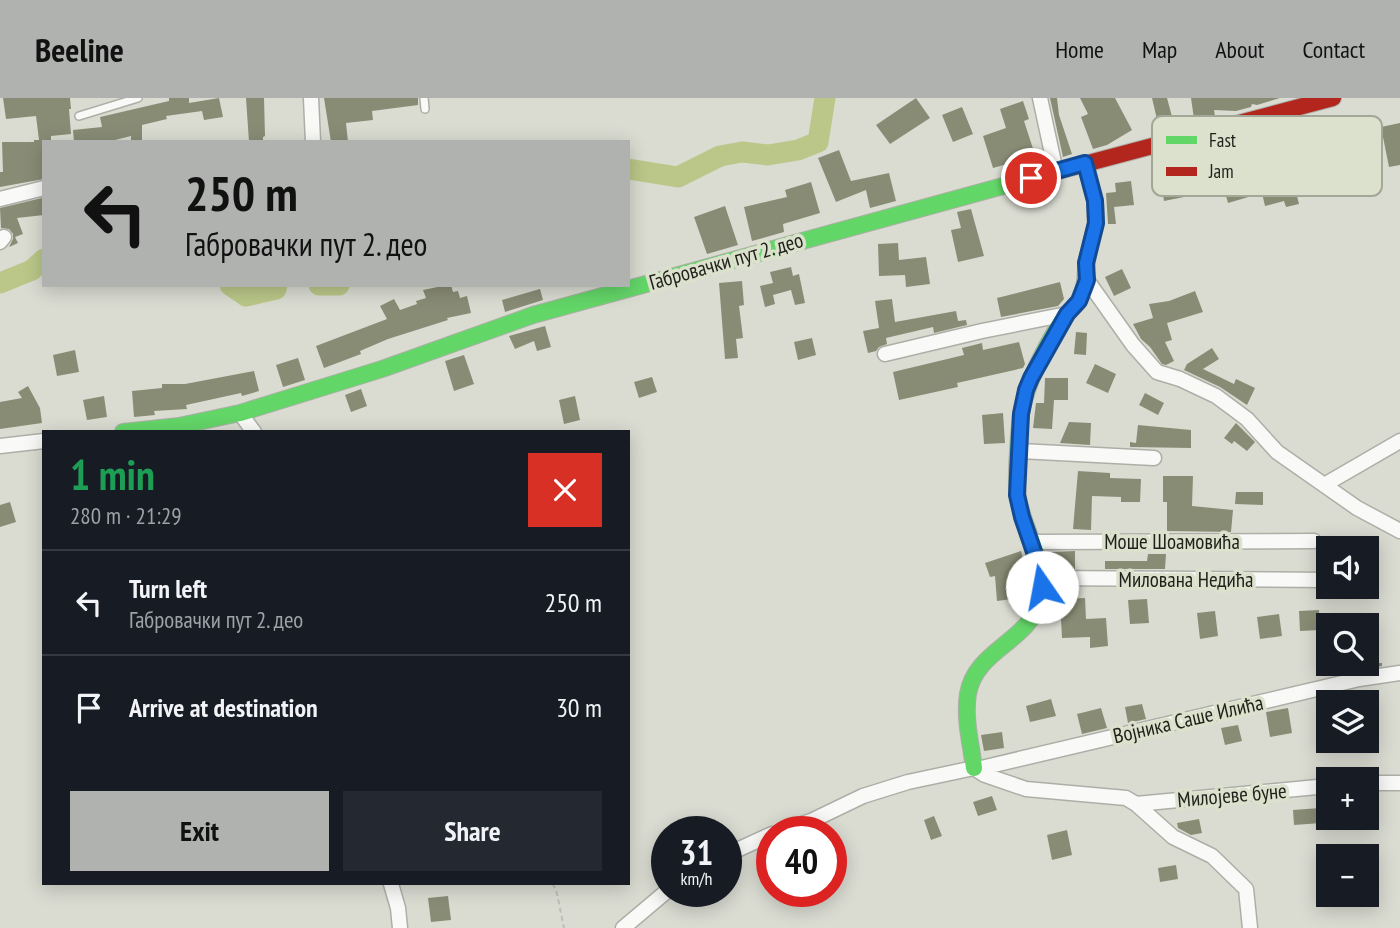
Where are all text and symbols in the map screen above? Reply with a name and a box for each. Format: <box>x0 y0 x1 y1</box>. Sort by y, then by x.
text: Beeline <box>35 28 124 71</box>
text: Home <box>1055 34 1104 65</box>
text: Map <box>1142 34 1177 65</box>
text: About <box>1215 34 1264 65</box>
text: Contact <box>1302 34 1365 65</box>
legend <box>1152 116 1382 196</box>
text: Fast <box>1209 128 1237 152</box>
pin <box>1001 148 1061 208</box>
icon: arrive <box>1012 159 1050 197</box>
text: Jam <box>1208 159 1234 183</box>
text: 250 m <box>185 161 298 225</box>
icon: left <box>70 168 161 259</box>
text: Габровачки пут 2. део <box>185 223 427 265</box>
street label: Габровачки пут 2. део <box>646 226 806 296</box>
text: 1 min <box>70 447 155 502</box>
button: close <box>528 453 602 527</box>
text: 280 m · 21:29 <box>70 501 182 530</box>
street label: Моше Шоамовића <box>1104 528 1240 555</box>
map controls <box>1316 536 1379 907</box>
button: sound <box>1316 536 1379 599</box>
position arrow <box>1005 550 1079 624</box>
street label: Милована Недића <box>1119 566 1253 593</box>
text: Turn left <box>129 572 207 605</box>
icon: left <box>70 584 108 622</box>
text: 250 m <box>544 586 602 619</box>
text: Габровачки пут 2. део <box>129 605 303 634</box>
button: search <box>1316 613 1379 676</box>
icon: arrive <box>70 689 108 727</box>
street label: Војника Саше Илића <box>1110 689 1266 749</box>
button: layers <box>1316 690 1379 753</box>
text: Arrive at destination <box>129 691 318 724</box>
text: 30 m <box>556 691 602 724</box>
button: + <box>1316 767 1379 830</box>
street label: Милојеве буне <box>1176 777 1288 813</box>
button: Exit <box>70 791 329 871</box>
button: Share <box>343 791 602 871</box>
speed limit sign: 40 <box>756 816 847 907</box>
text: 31 <box>680 829 713 875</box>
button: − <box>1316 844 1379 907</box>
text: km/h <box>681 867 712 890</box>

